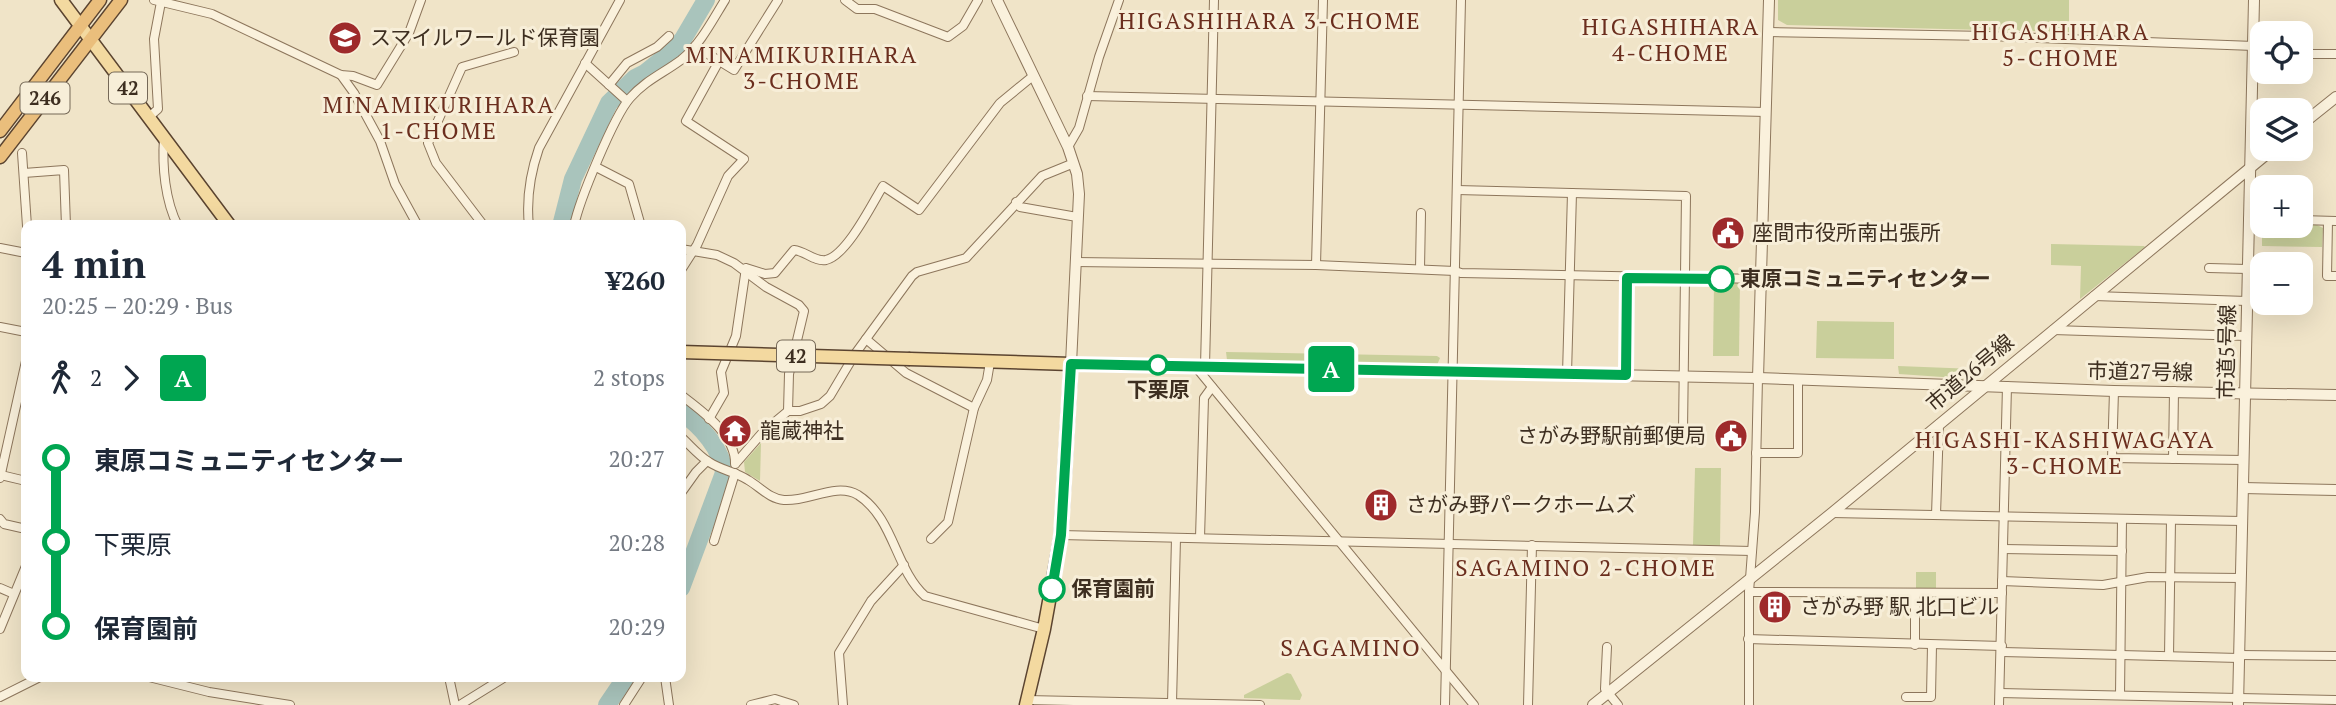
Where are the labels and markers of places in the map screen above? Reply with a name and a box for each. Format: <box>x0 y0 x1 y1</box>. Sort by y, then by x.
school or university icon: スマイルワールド保育園 <box>326 19 364 57</box>
place label: スマイルワールド保育園 <box>370 23 600 51</box>
public building icon: 座間市役所南出張所 <box>1709 214 1747 252</box>
place label: 座間市役所南出張所 <box>1752 218 1941 246</box>
place label: 東原コミュニティセンター <box>1740 264 1991 292</box>
marker: 東原コミュニティセンター <box>1708 266 1734 292</box>
marker: 下栗原 <box>1148 355 1168 375</box>
place label: 下栗原 <box>1127 375 1190 403</box>
temple icon: 龍蔵神社 <box>716 412 754 450</box>
place label: 龍蔵神社 <box>760 416 844 444</box>
public building icon: さがみ野駅前郵便局 <box>1712 417 1750 455</box>
place label: さがみ野駅前郵便局 <box>1517 421 1706 449</box>
building icon: さがみ野パークホームズ <box>1362 486 1400 524</box>
place label: さがみ野パークホームズ <box>1406 490 1636 518</box>
place label: 保育園前 <box>1071 574 1155 602</box>
marker: 保育園前 <box>1039 576 1065 602</box>
building icon: さがみ野 駅 北口ビル <box>1756 588 1794 626</box>
place label: さがみ野 駅 北口ビル <box>1800 592 1999 620</box>

